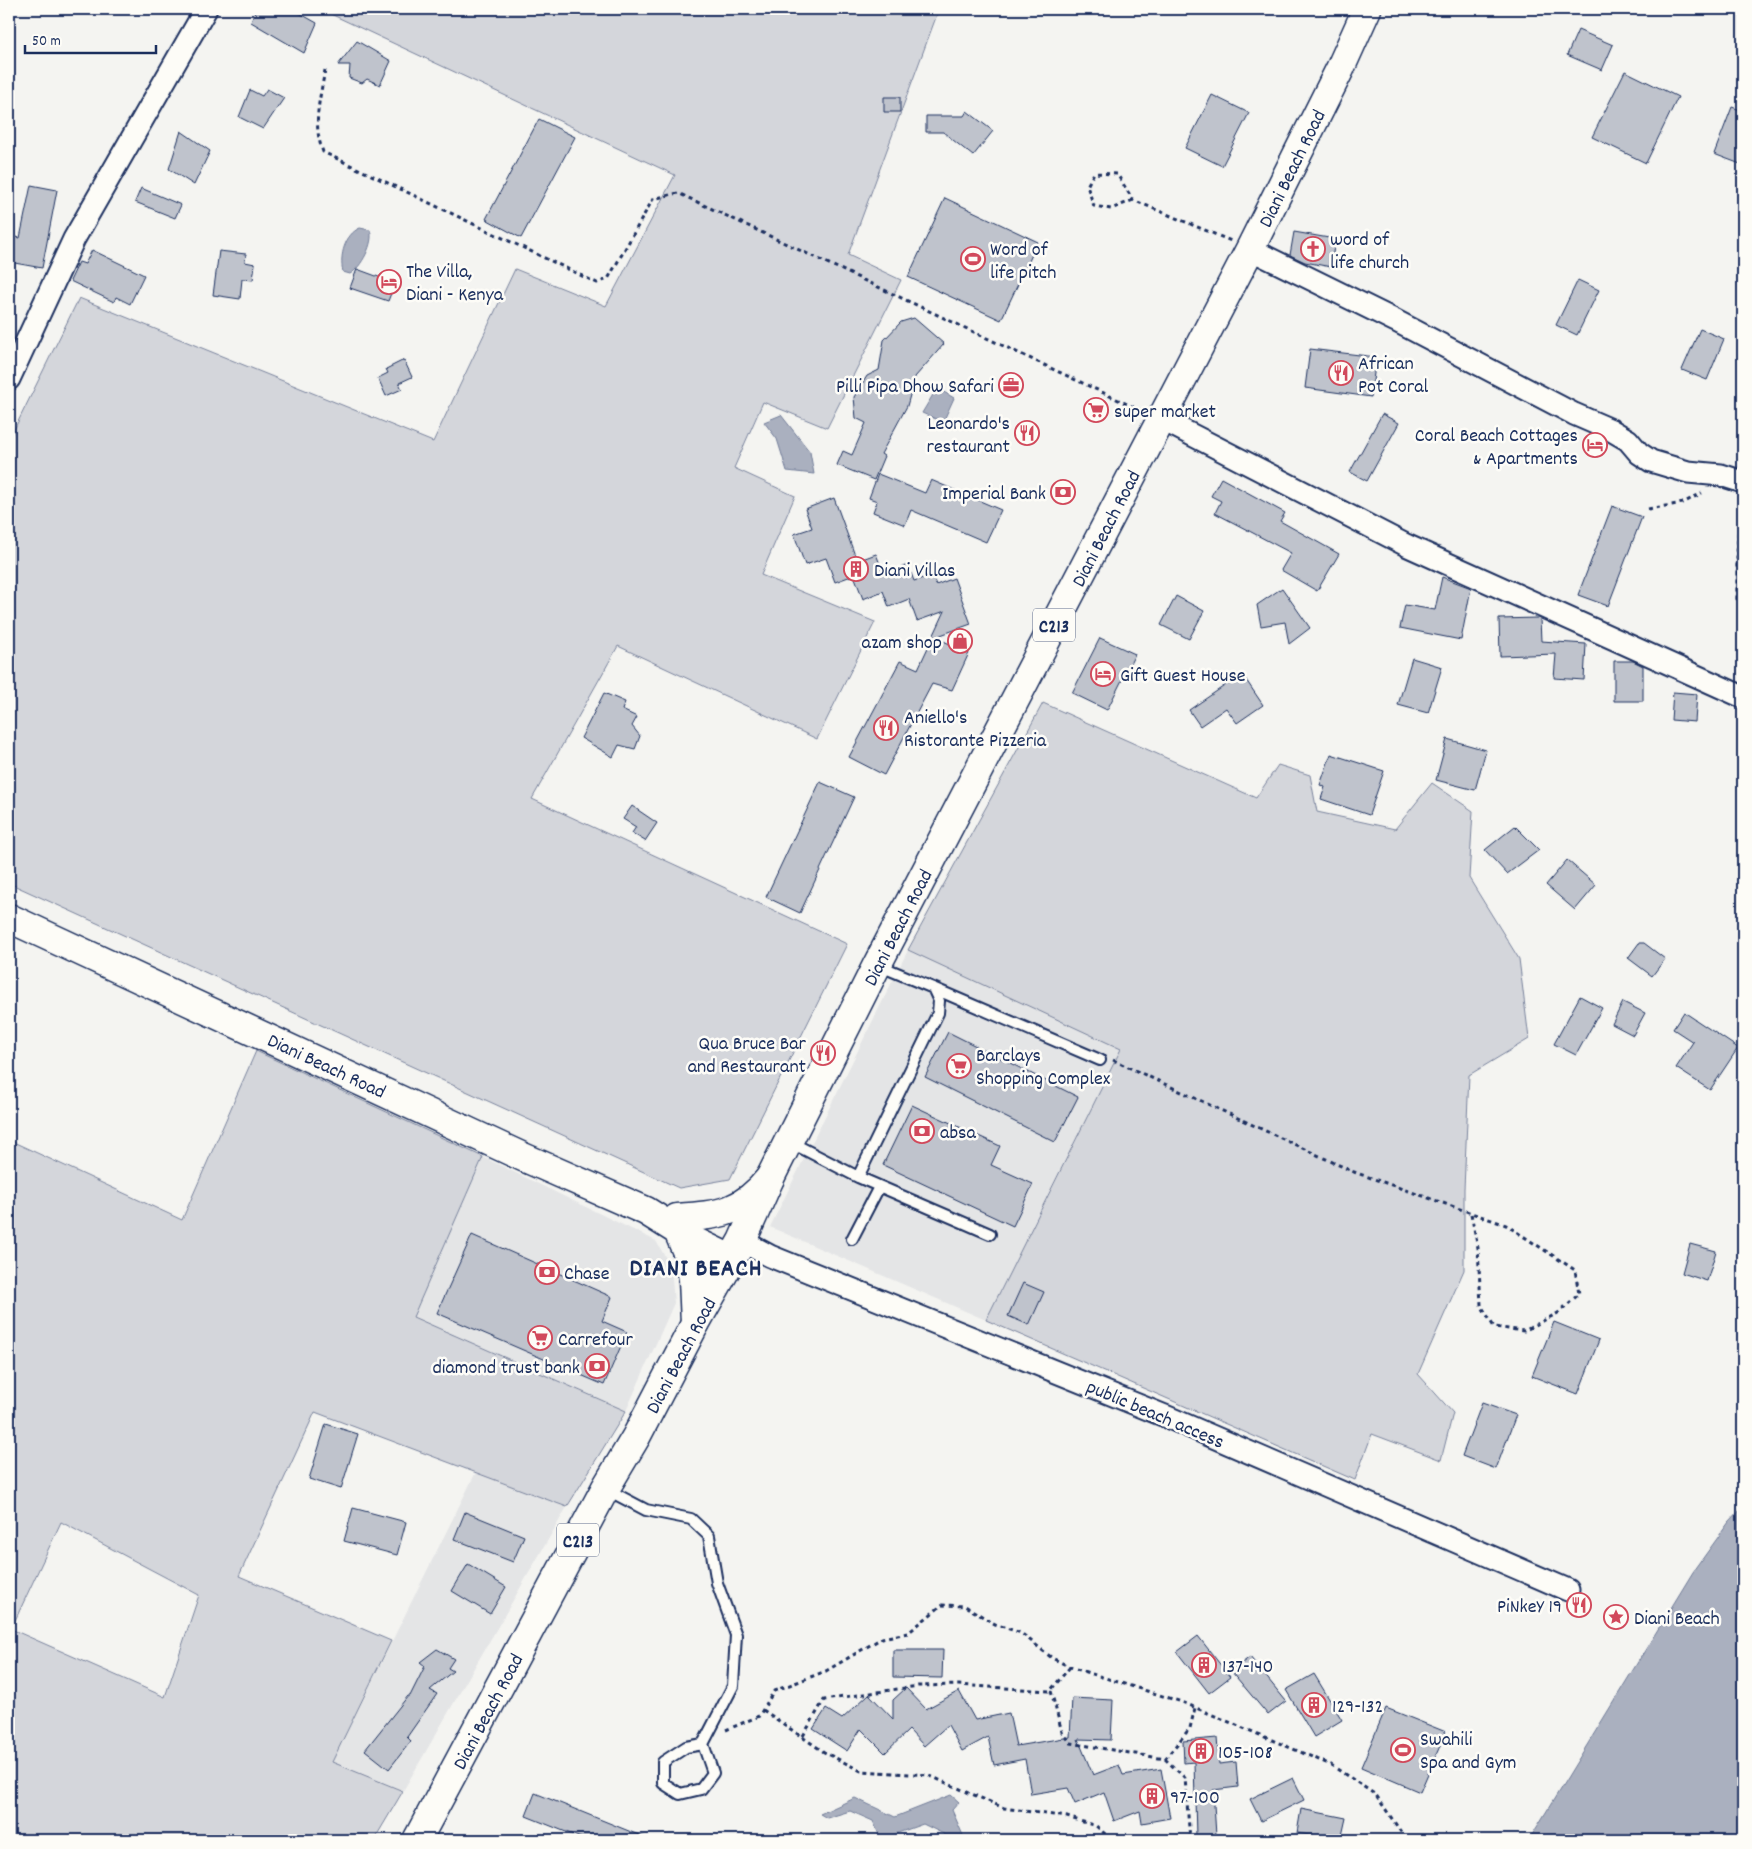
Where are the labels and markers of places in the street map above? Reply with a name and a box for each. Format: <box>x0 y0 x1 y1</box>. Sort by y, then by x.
place label: word of life church <box>1330 227 1409 278</box>
church icon: word of life church <box>1300 236 1326 262</box>
place label: Word of life pitch <box>990 237 1056 288</box>
sports icon: Word of life pitch <box>960 246 986 272</box>
place label: The Villa, Diani - Kenya <box>406 259 504 310</box>
hotel icon: The Villa, Diani - Kenya <box>376 269 402 295</box>
place label: African Pot Coral <box>1358 351 1429 402</box>
restaurant icon: African Pot Coral <box>1328 360 1354 386</box>
office icon: Pilli Pipa Dhow Safari <box>998 372 1024 398</box>
place label: Pilli Pipa Dhow Safari <box>836 374 994 402</box>
supermarket icon: super market <box>1083 397 1109 423</box>
place label: super market <box>1114 399 1216 427</box>
place label: Leonardo's restaurant <box>927 411 1010 462</box>
restaurant icon: Leonardo's restaurant <box>1014 420 1040 446</box>
place label: Coral Beach Cottages & Apartments <box>1415 423 1578 474</box>
hotel icon: Coral Beach Cottages & Apartments <box>1582 432 1608 458</box>
bank icon: Imperial Bank <box>1050 479 1076 505</box>
place label: Imperial Bank <box>942 481 1046 509</box>
building icon: Diani Villas <box>843 556 869 582</box>
place label: Diani Villas <box>874 558 955 586</box>
shop icon: azam shop <box>947 628 973 654</box>
place label: azam shop <box>862 630 942 658</box>
hotel icon: Gift Guest House <box>1090 661 1116 687</box>
place label: Gift Guest House <box>1120 663 1246 691</box>
place label: Aniello's Ristorante Pizzeria <box>904 705 1047 756</box>
restaurant icon: Aniello's Ristorante Pizzeria <box>873 715 899 741</box>
place label: Qua Bruce Bar and Restaurant <box>688 1031 807 1082</box>
restaurant icon: Qua Bruce Bar and Restaurant <box>810 1040 836 1066</box>
place label: Barclays Shopping Complex <box>976 1043 1111 1094</box>
supermarket icon: Barclays Shopping Complex <box>946 1053 972 1079</box>
bank icon: absa <box>909 1118 935 1144</box>
place label: absa <box>940 1120 976 1148</box>
bank icon: Chase <box>534 1259 560 1285</box>
place label: Chase <box>564 1261 610 1289</box>
supermarket icon: Carrefour <box>527 1325 553 1351</box>
place label: Carrefour <box>558 1327 633 1355</box>
bank icon: diamond trust bank <box>584 1353 610 1379</box>
place label: diamond trust bank <box>432 1355 580 1383</box>
restaurant icon: PiNkeY 19 <box>1566 1592 1592 1618</box>
place label: PiNkeY 19 <box>1497 1594 1562 1622</box>
place icon: Diani Beach <box>1603 1604 1629 1630</box>
place label: Diani Beach <box>1634 1606 1720 1634</box>
building icon: 137-140 <box>1191 1652 1217 1678</box>
place label: 137-140 <box>1222 1654 1273 1682</box>
building icon: 129-132 <box>1301 1692 1327 1718</box>
place label: 129-132 <box>1332 1694 1383 1722</box>
place label: Swahili Spa and Gym <box>1420 1727 1517 1778</box>
sports icon: Swahili Spa and Gym <box>1390 1737 1416 1763</box>
building icon: 105-108 <box>1188 1738 1214 1764</box>
place label: 105-108 <box>1218 1740 1273 1768</box>
building icon: 97-100 <box>1139 1783 1165 1809</box>
place label: 97-100 <box>1170 1785 1220 1813</box>

